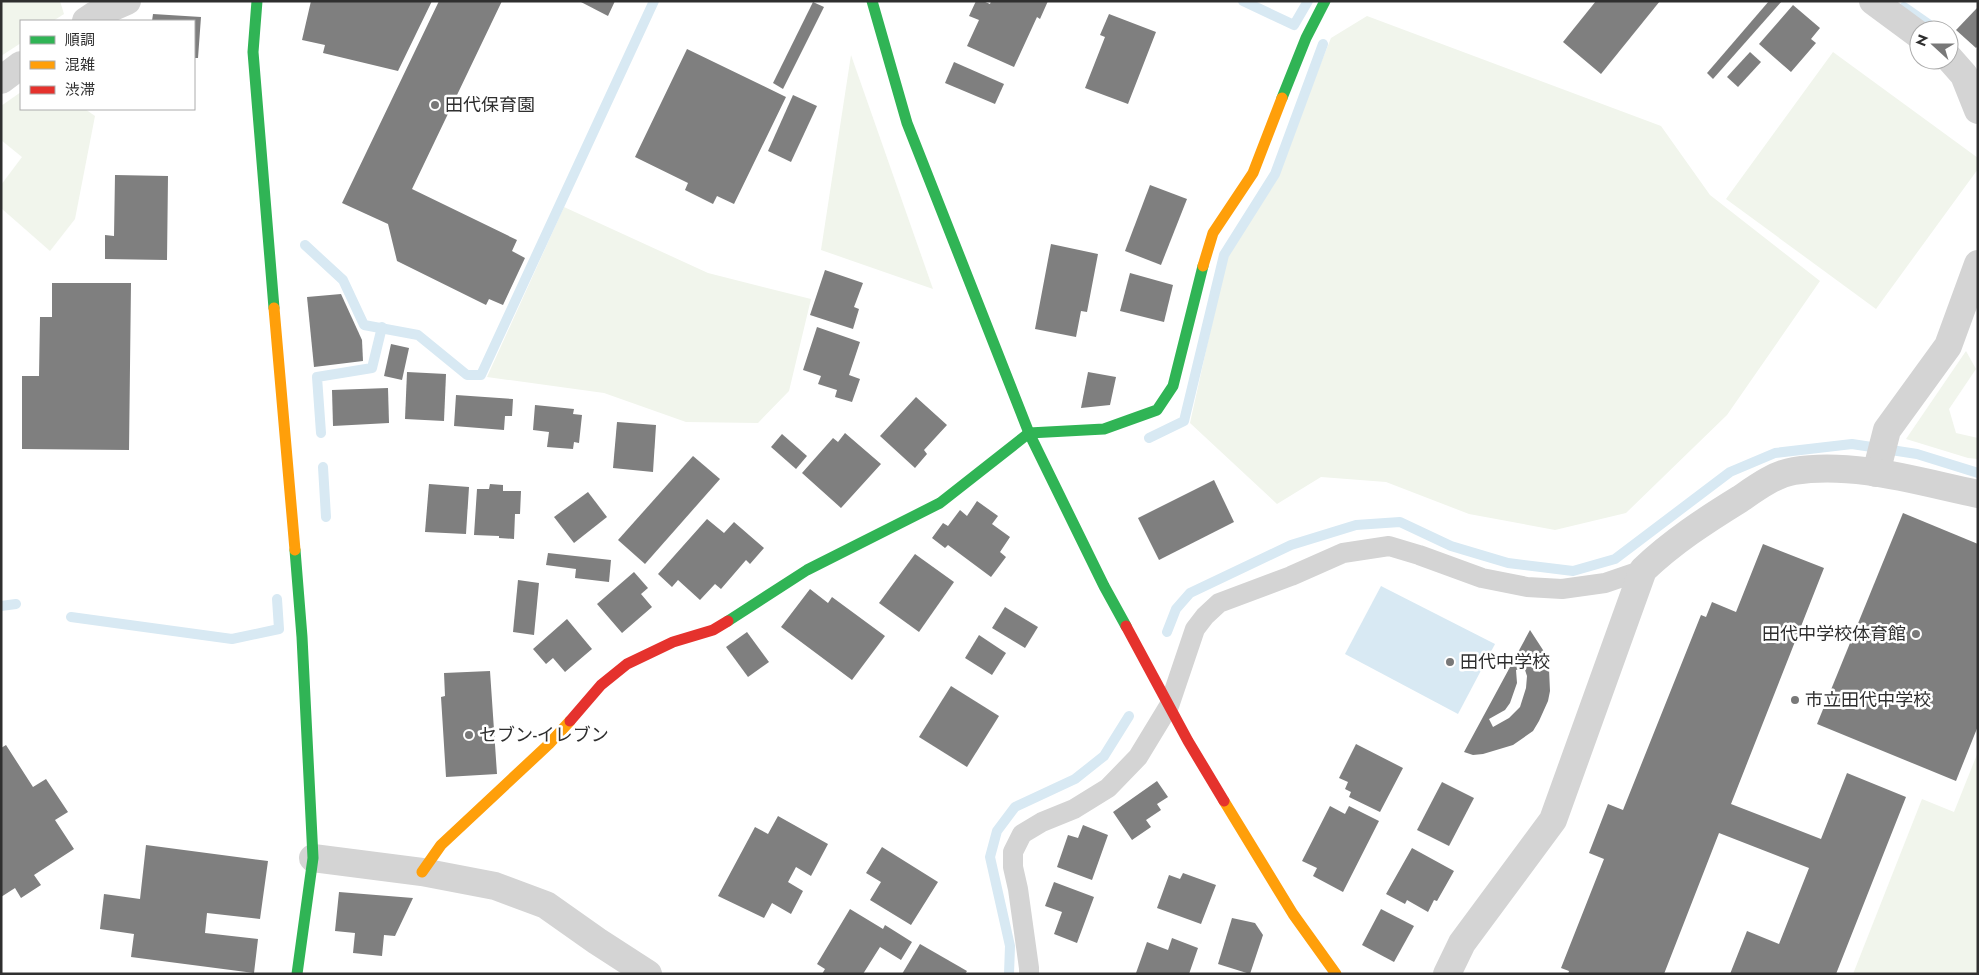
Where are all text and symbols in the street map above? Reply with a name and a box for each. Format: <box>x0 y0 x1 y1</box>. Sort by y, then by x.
legend <box>20 20 195 110</box>
north arrow <box>1909 20 1959 70</box>
text: 順調 <box>65 29 95 51</box>
text: N <box>1911 32 1933 49</box>
text: 混雑 <box>65 54 95 76</box>
text: 渋滞 <box>65 79 95 101</box>
place label: 田代保育園 <box>445 92 535 118</box>
marker: 田代保育園 <box>429 99 441 111</box>
place label: 田代中学校体育館 <box>1762 621 1906 647</box>
marker: 田代中学校体育館 <box>1910 628 1922 640</box>
place label: 田代中学校 <box>1460 649 1550 675</box>
marker: 田代中学校 <box>1444 656 1456 668</box>
place label: 市立田代中学校 <box>1805 687 1931 713</box>
marker: 市立田代中学校 <box>1789 694 1801 706</box>
place label: セブン-イレブン <box>479 722 609 748</box>
marker: セブン-イレブン <box>463 729 475 741</box>

